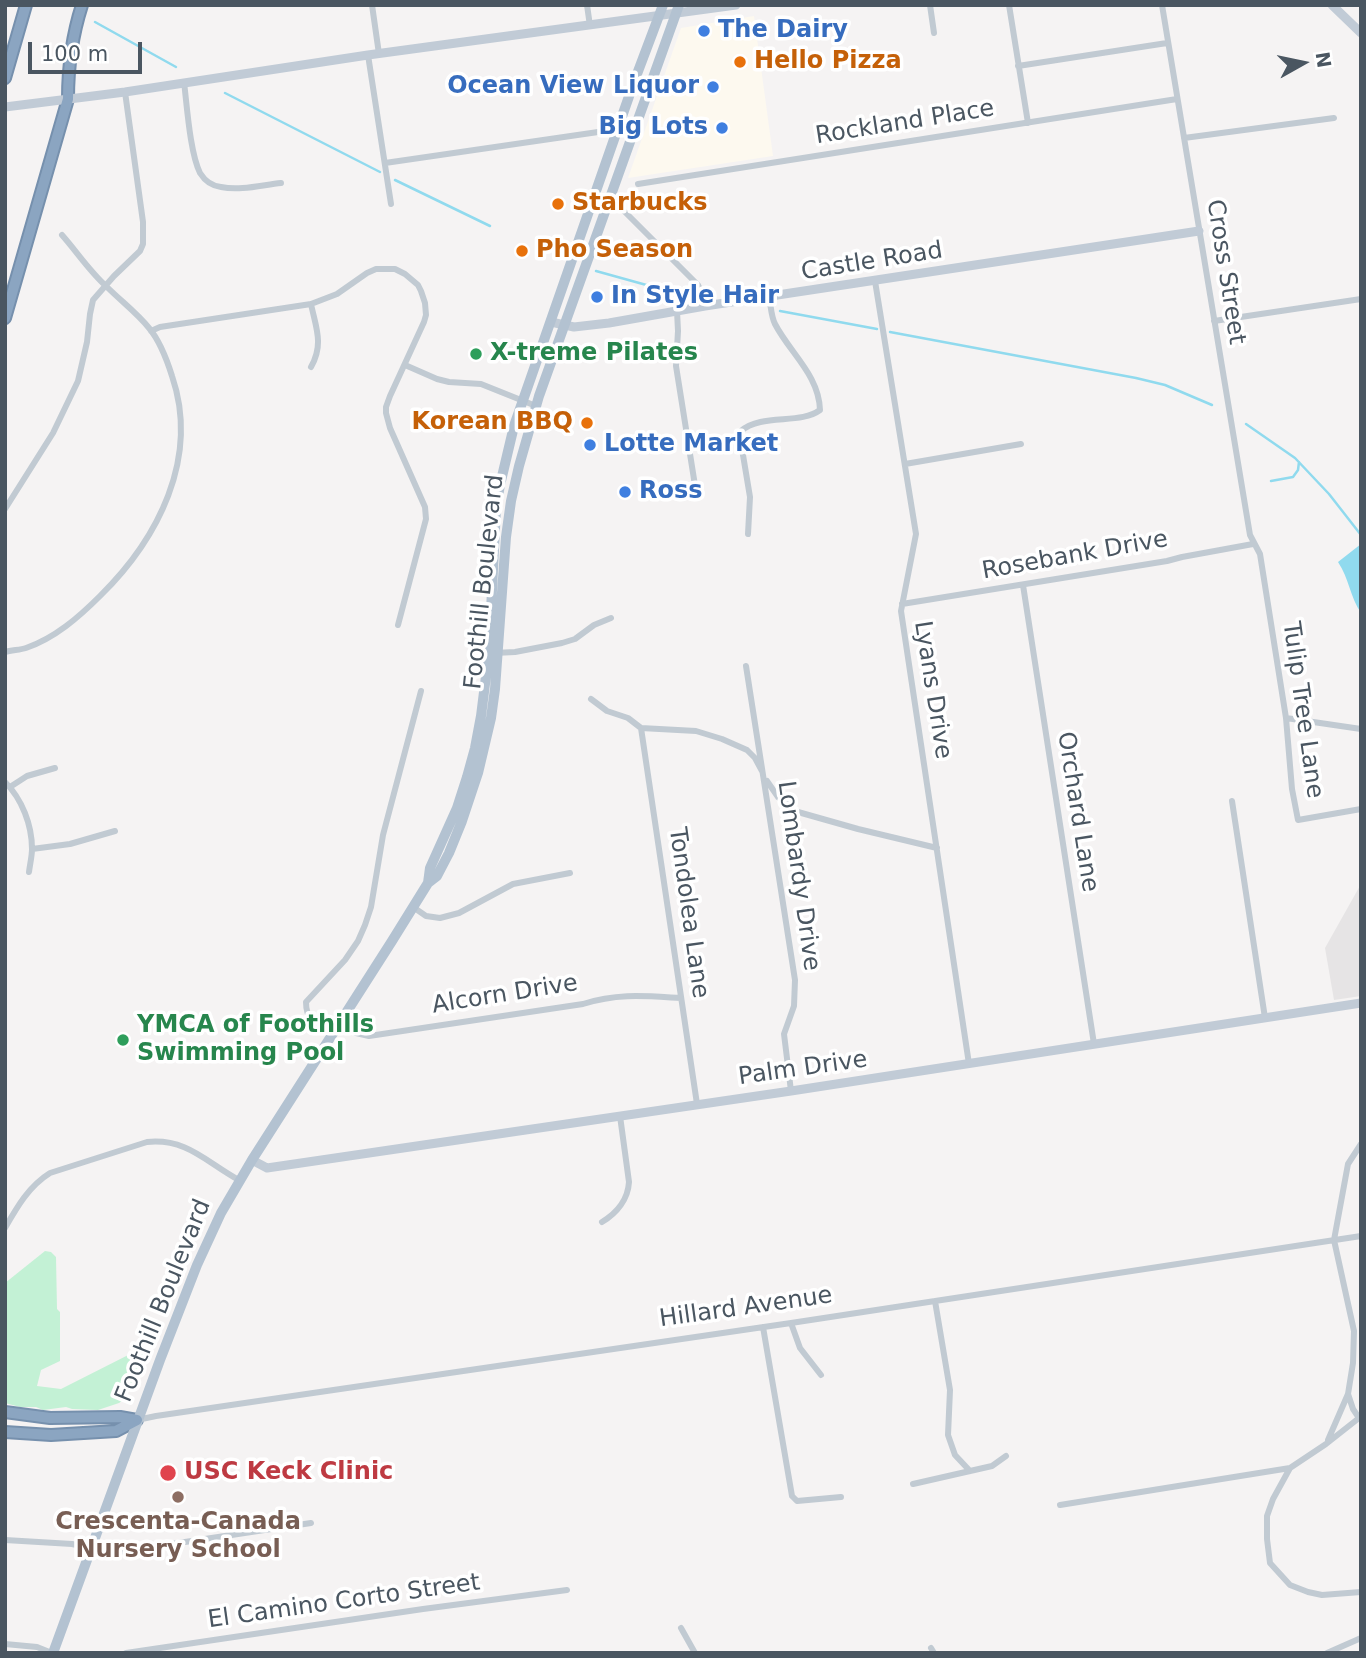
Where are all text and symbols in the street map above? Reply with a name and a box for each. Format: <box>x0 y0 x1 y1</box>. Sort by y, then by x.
place label: The Dairy <box>718 17 848 45</box>
marker: The Dairy <box>696 23 712 39</box>
scale bar <box>32 28 145 72</box>
north arrow <box>1268 28 1338 98</box>
text: 100 m <box>41 42 108 66</box>
place label: Hello Pizza <box>754 48 902 76</box>
text: N <box>1312 50 1336 69</box>
marker: Hello Pizza <box>732 54 748 70</box>
place label: Ocean View Liquor <box>447 73 699 101</box>
marker: Ocean View Liquor <box>705 79 721 95</box>
street label: Rockland Place <box>814 95 996 151</box>
place label: Big Lots <box>598 114 708 142</box>
marker: Big Lots <box>714 120 730 136</box>
place label: Starbucks <box>572 190 708 218</box>
marker: Starbucks <box>550 196 566 212</box>
street label: Cross Street <box>1199 197 1251 347</box>
place label: Pho Season <box>536 237 693 265</box>
street label: Castle Road <box>799 237 945 287</box>
marker: Pho Season <box>514 243 530 259</box>
place label: In Style Hair <box>611 283 779 311</box>
marker: In Style Hair <box>589 289 605 305</box>
place label: X-treme Pilates <box>490 340 698 368</box>
marker: X-treme Pilates <box>468 346 484 362</box>
place label: Korean BBQ <box>412 409 573 437</box>
marker: Korean BBQ <box>579 415 595 431</box>
place label: Lotte Market <box>604 431 778 459</box>
marker: Lotte Market <box>582 437 598 453</box>
street label: Foothill Boulevard <box>459 473 511 691</box>
place label: Ross <box>639 478 703 506</box>
marker: Ross <box>617 484 633 500</box>
street label: Rosebank Drive <box>980 525 1170 587</box>
street label: Lyans Drive <box>907 619 957 761</box>
street label: Tulip Tree Lane <box>1275 620 1329 800</box>
street label: Orchard Lane <box>1050 730 1104 894</box>
street label: Lombardy Drive <box>770 779 826 973</box>
street label: Tondolea Lane <box>662 826 714 1000</box>
street label: Alcorn Drive <box>430 969 580 1021</box>
place label: YMCA of Foothills Swimming Pool <box>137 1012 374 1068</box>
marker: YMCA of Foothills Swimming Pool <box>115 1032 131 1048</box>
street label: Palm Drive <box>737 1046 869 1092</box>
street label: Foothill Boulevard <box>110 1195 218 1407</box>
street label: Hillard Avenue <box>658 1282 834 1334</box>
place label: USC Keck Clinic <box>184 1459 393 1487</box>
marker: USC Keck Clinic <box>158 1463 178 1483</box>
marker: Crescenta-Canada Nursery School <box>170 1489 186 1505</box>
place label: Crescenta-Canada Nursery School <box>55 1509 301 1565</box>
street label: El Camino Corto Street <box>206 1569 482 1635</box>

